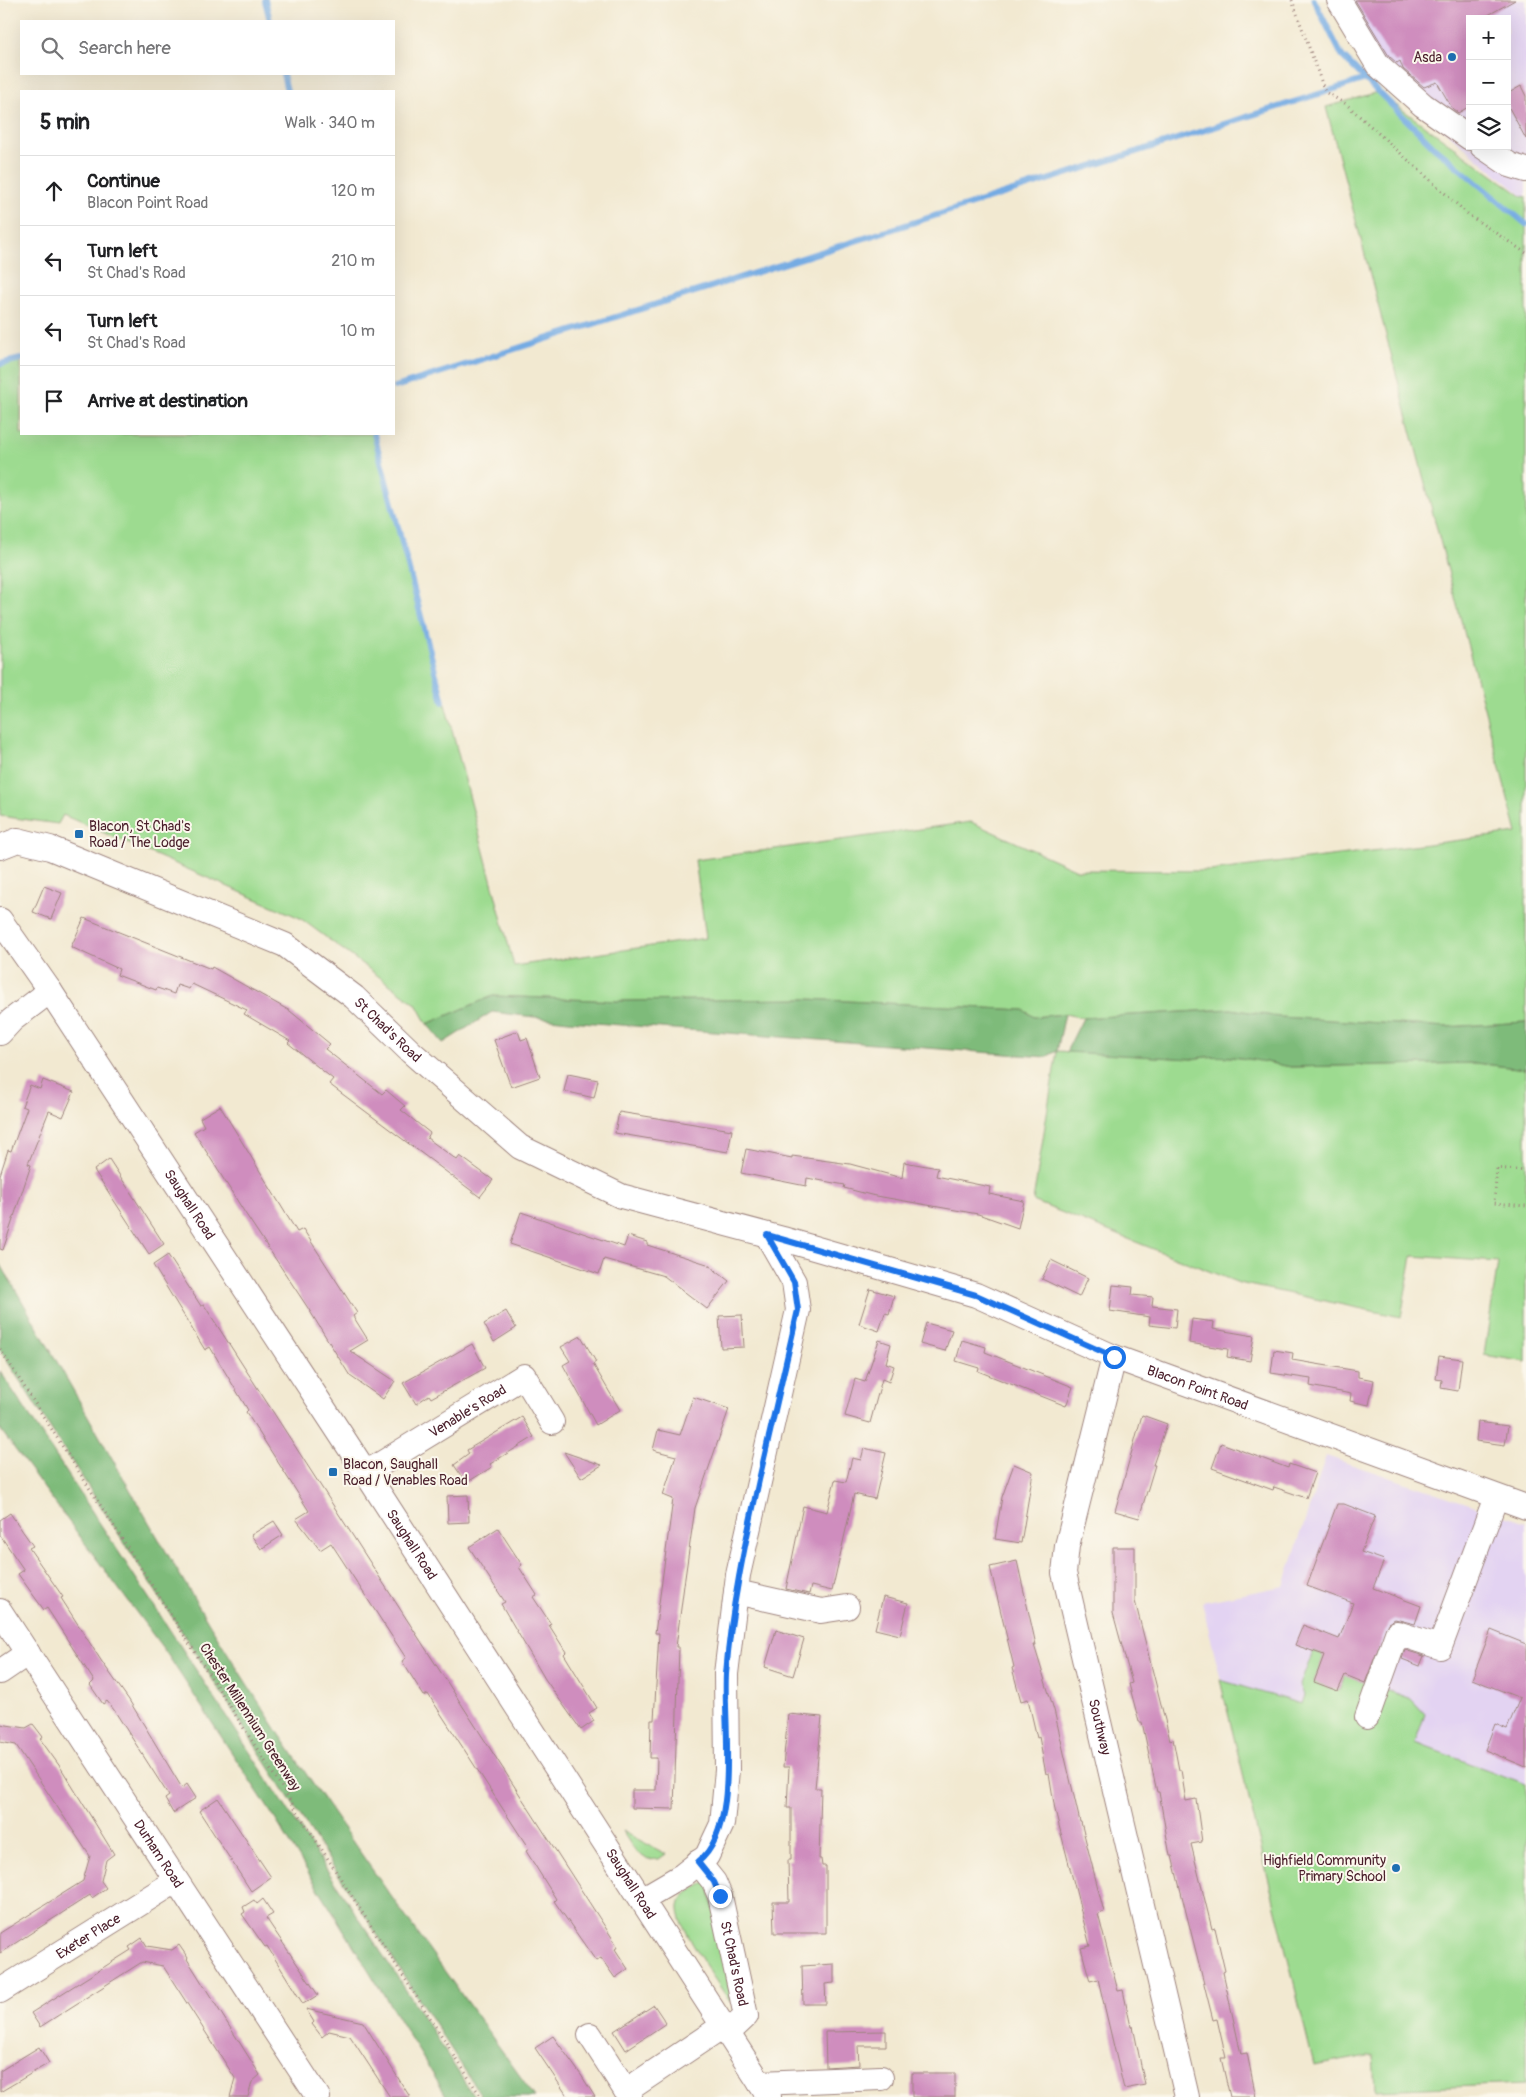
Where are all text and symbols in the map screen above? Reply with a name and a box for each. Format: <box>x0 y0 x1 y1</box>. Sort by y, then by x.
map controls <box>1466 15 1511 150</box>
button: + <box>1466 15 1511 60</box>
search box <box>20 20 395 75</box>
icon: search <box>38 34 66 62</box>
text: Search here <box>78 36 171 60</box>
place label: Asda <box>1413 49 1442 66</box>
marker: Asda <box>1446 51 1458 63</box>
button: − <box>1466 60 1511 105</box>
button: layers <box>1466 105 1511 150</box>
text: 5 min <box>40 109 90 136</box>
text: Walk · 340 m <box>284 113 375 133</box>
text: Continue <box>87 169 160 193</box>
icon: ahead <box>40 177 68 205</box>
text: 120 m <box>331 181 375 201</box>
text: Blacon Point Road <box>87 193 208 213</box>
text: Turn left <box>87 239 157 263</box>
icon: left <box>40 247 68 275</box>
text: 210 m <box>331 251 375 271</box>
text: St Chad's Road <box>87 263 186 283</box>
text: Turn left <box>87 309 157 333</box>
icon: left <box>40 317 68 345</box>
text: 10 m <box>340 321 375 341</box>
text: St Chad's Road <box>87 333 186 353</box>
icon: arrive <box>40 387 68 415</box>
text: Arrive at destination <box>87 389 248 413</box>
place label: Blacon, St Chad's Road / The Lodge <box>89 818 191 851</box>
marker: Blacon, St Chad's Road / The Lodge <box>73 828 85 840</box>
street label: St Chad's Road <box>351 993 425 1066</box>
street label: Saughall Road <box>161 1166 219 1243</box>
route start <box>1103 1346 1126 1369</box>
street label: Blacon Point Road <box>1145 1361 1251 1414</box>
street label: Venable's Road <box>426 1380 509 1441</box>
place label: Blacon, Saughall Road / Venables Road <box>343 1456 468 1489</box>
marker: Blacon, Saughall Road / Venables Road <box>327 1466 339 1478</box>
street label: Saughall Road <box>383 1506 441 1583</box>
street label: Chester Millennium Greenway <box>196 1640 304 1794</box>
street label: Southway <box>1085 1697 1115 1757</box>
street label: Durham Road <box>130 1816 187 1891</box>
street label: Saughall Road <box>602 1845 660 1922</box>
place label: Highfield Community Primary School <box>1263 1852 1386 1885</box>
marker: Highfield Community Primary School <box>1390 1862 1402 1874</box>
route end <box>709 1885 732 1908</box>
street label: Exeter Place <box>53 1909 124 1962</box>
street label: St Chad's Road <box>717 1919 752 2008</box>

